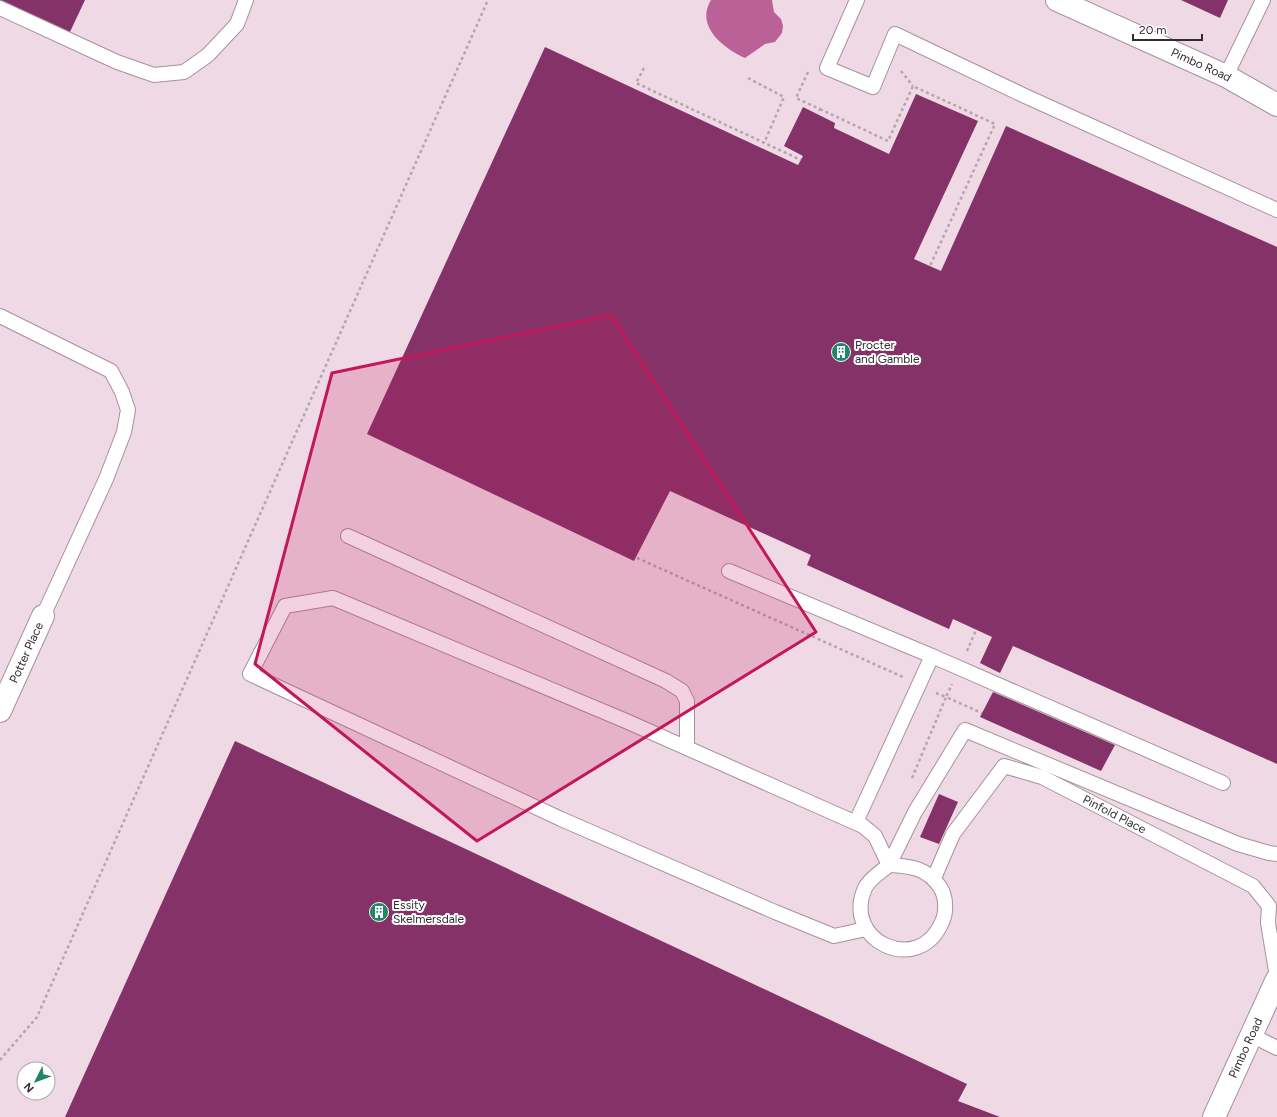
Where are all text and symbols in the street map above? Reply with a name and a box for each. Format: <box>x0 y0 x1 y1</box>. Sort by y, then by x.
scale bar <box>1133 16 1202 42</box>
text: 20 m <box>1139 23 1167 37</box>
street label: Pimbo Road <box>1169 45 1234 85</box>
place label: Procter and Gamble <box>855 338 920 366</box>
building icon: Procter and Gamble <box>830 341 852 363</box>
street label: Potter Place <box>7 620 46 685</box>
street label: Pinfold Place <box>1080 792 1149 837</box>
place label: Essity Skelmersdale <box>393 898 464 926</box>
building icon: Essity Skelmersdale <box>368 901 390 923</box>
street label: Pimbo Road <box>1226 1016 1265 1080</box>
north arrow <box>16 1061 56 1101</box>
text: N <box>21 1080 37 1095</box>

